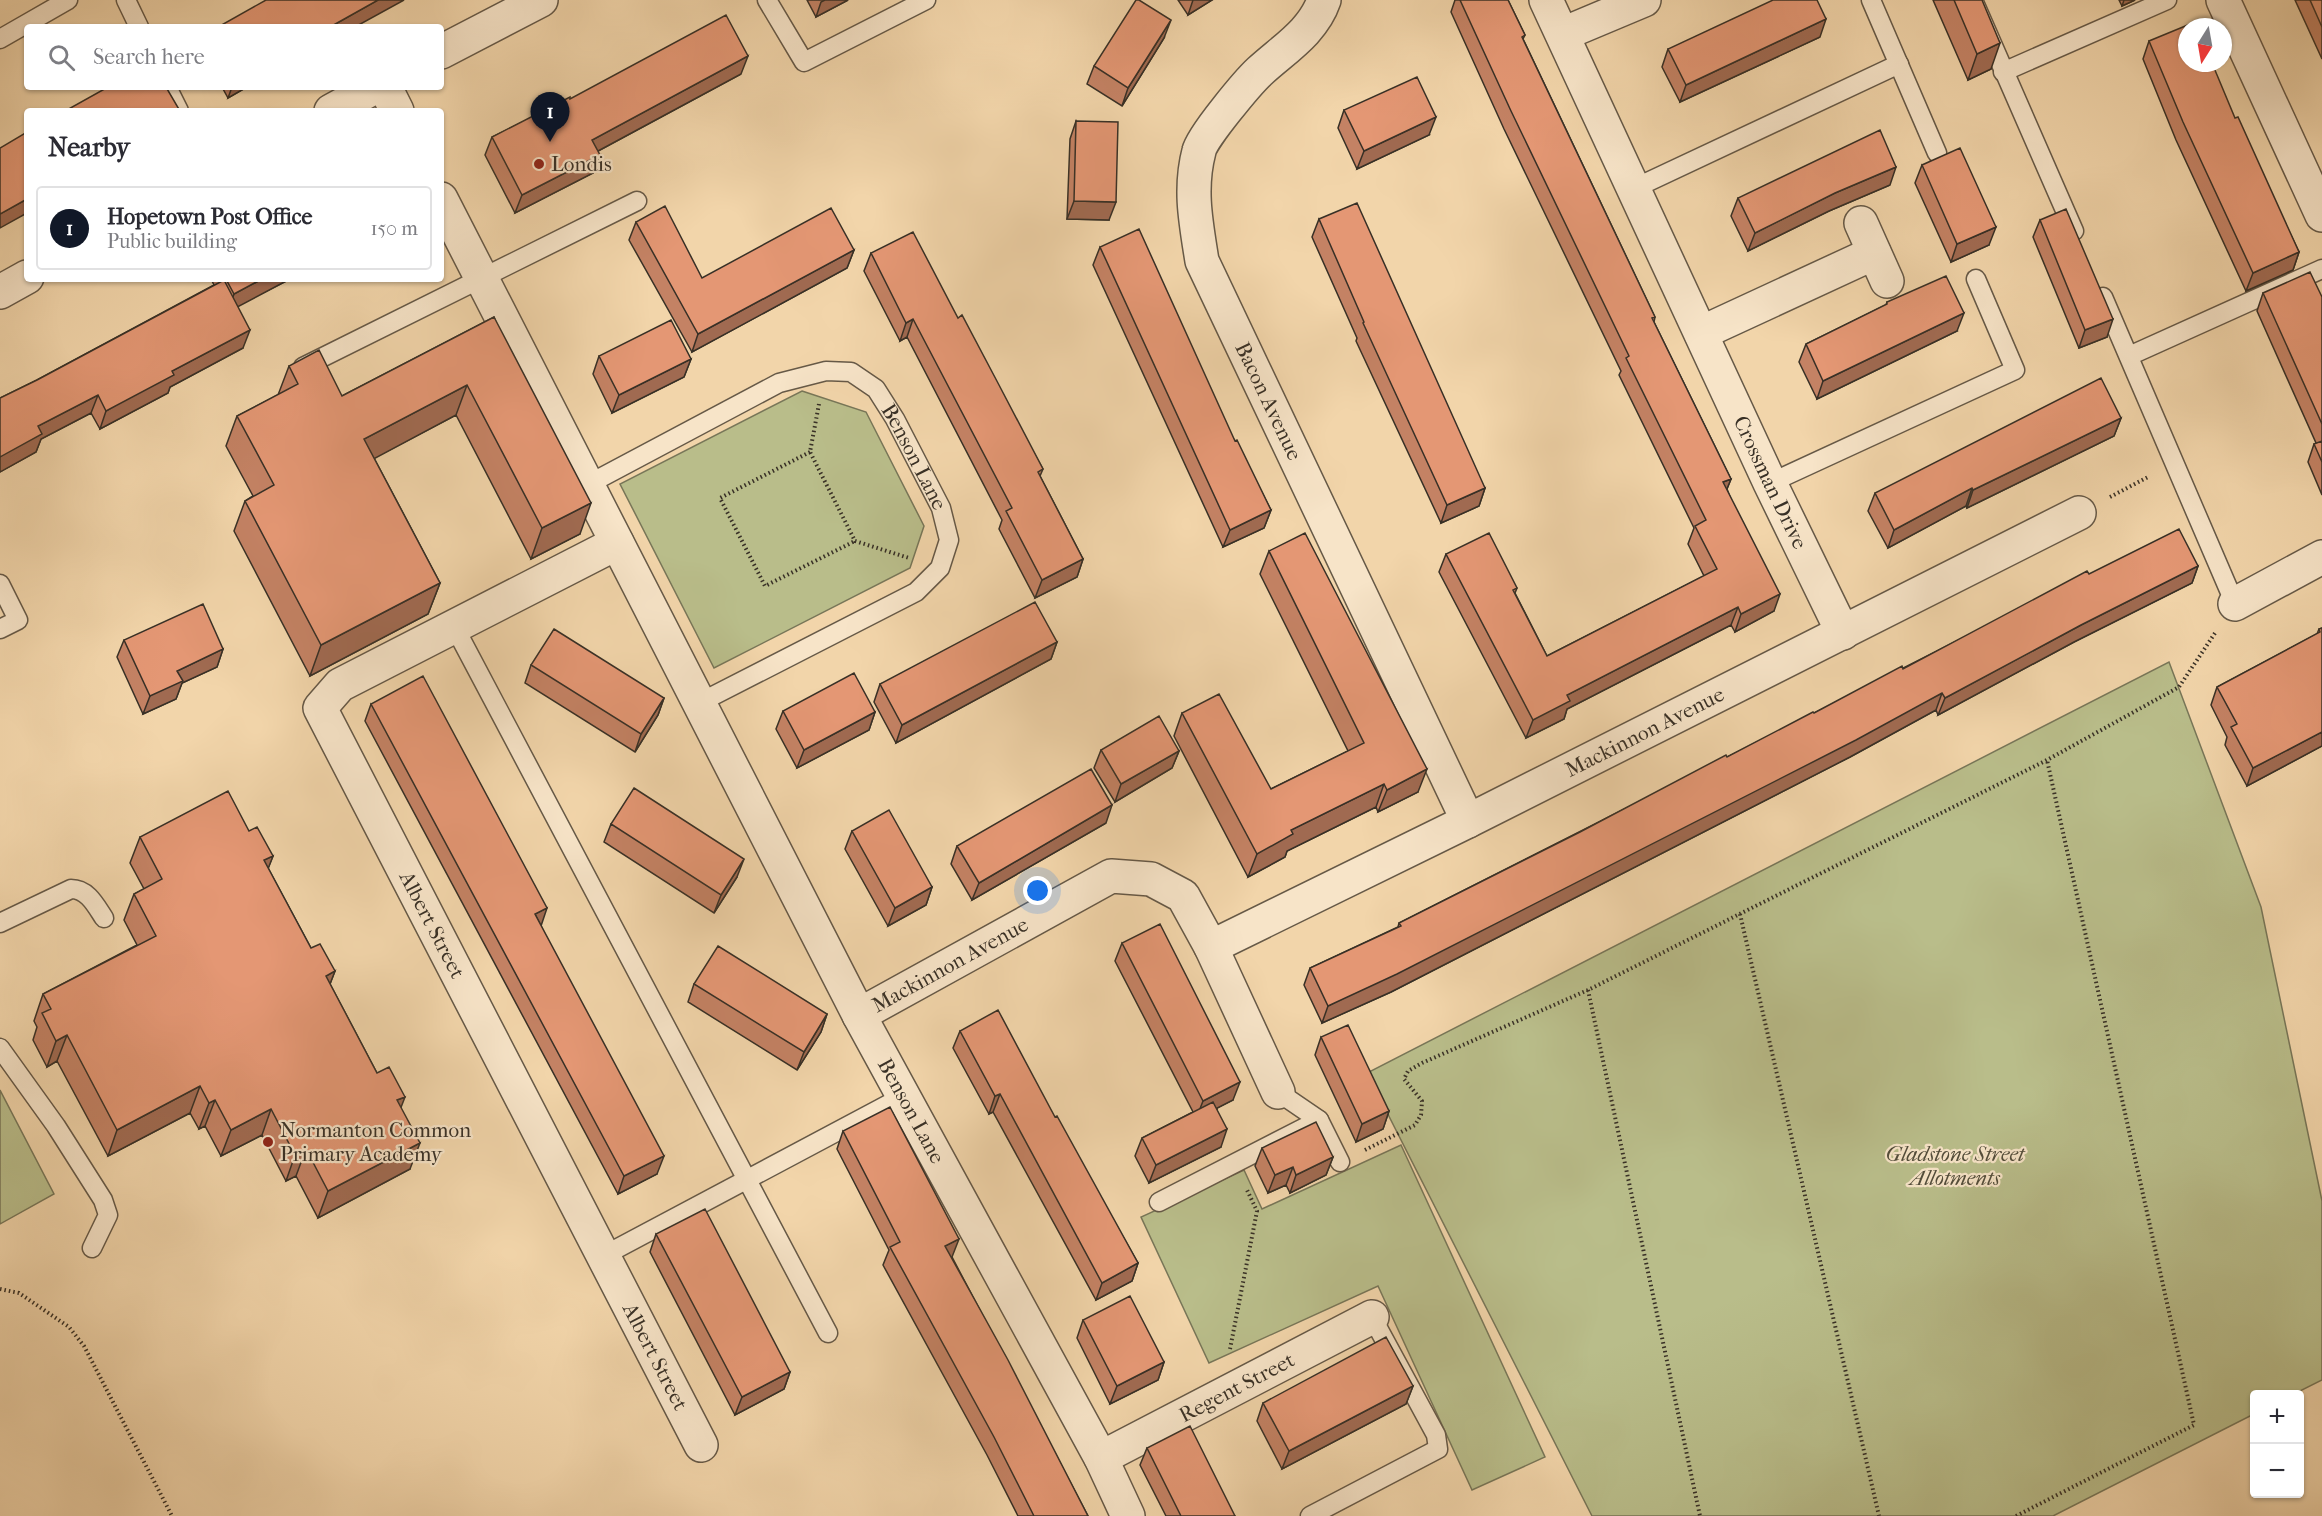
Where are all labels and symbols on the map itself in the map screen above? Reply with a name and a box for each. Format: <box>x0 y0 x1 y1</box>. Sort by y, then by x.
north arrow <box>2178 18 2232 72</box>
pin: 1 <box>530 92 570 142</box>
place label: Londis <box>551 152 612 176</box>
marker: Londis <box>532 157 546 171</box>
street label: Bacon Avenue <box>1230 338 1307 464</box>
street label: Benson Lane <box>876 399 952 514</box>
street label: Crossman Drive <box>1729 412 1812 553</box>
street label: Mackinnon Avenue <box>1561 682 1728 782</box>
street label: Albert Street <box>394 866 470 983</box>
your location <box>1023 876 1052 905</box>
street label: Mackinnon Avenue <box>868 912 1032 1017</box>
street label: Benson Lane <box>873 1054 950 1168</box>
place label: Normanton Common Primary Academy <box>280 1118 471 1166</box>
marker: Normanton Common Primary Academy <box>261 1135 275 1149</box>
park label: Gladstone Street Allotments <box>1886 1142 2026 1190</box>
street label: Albert Street <box>617 1298 693 1415</box>
street label: Regent Street <box>1175 1347 1299 1427</box>

